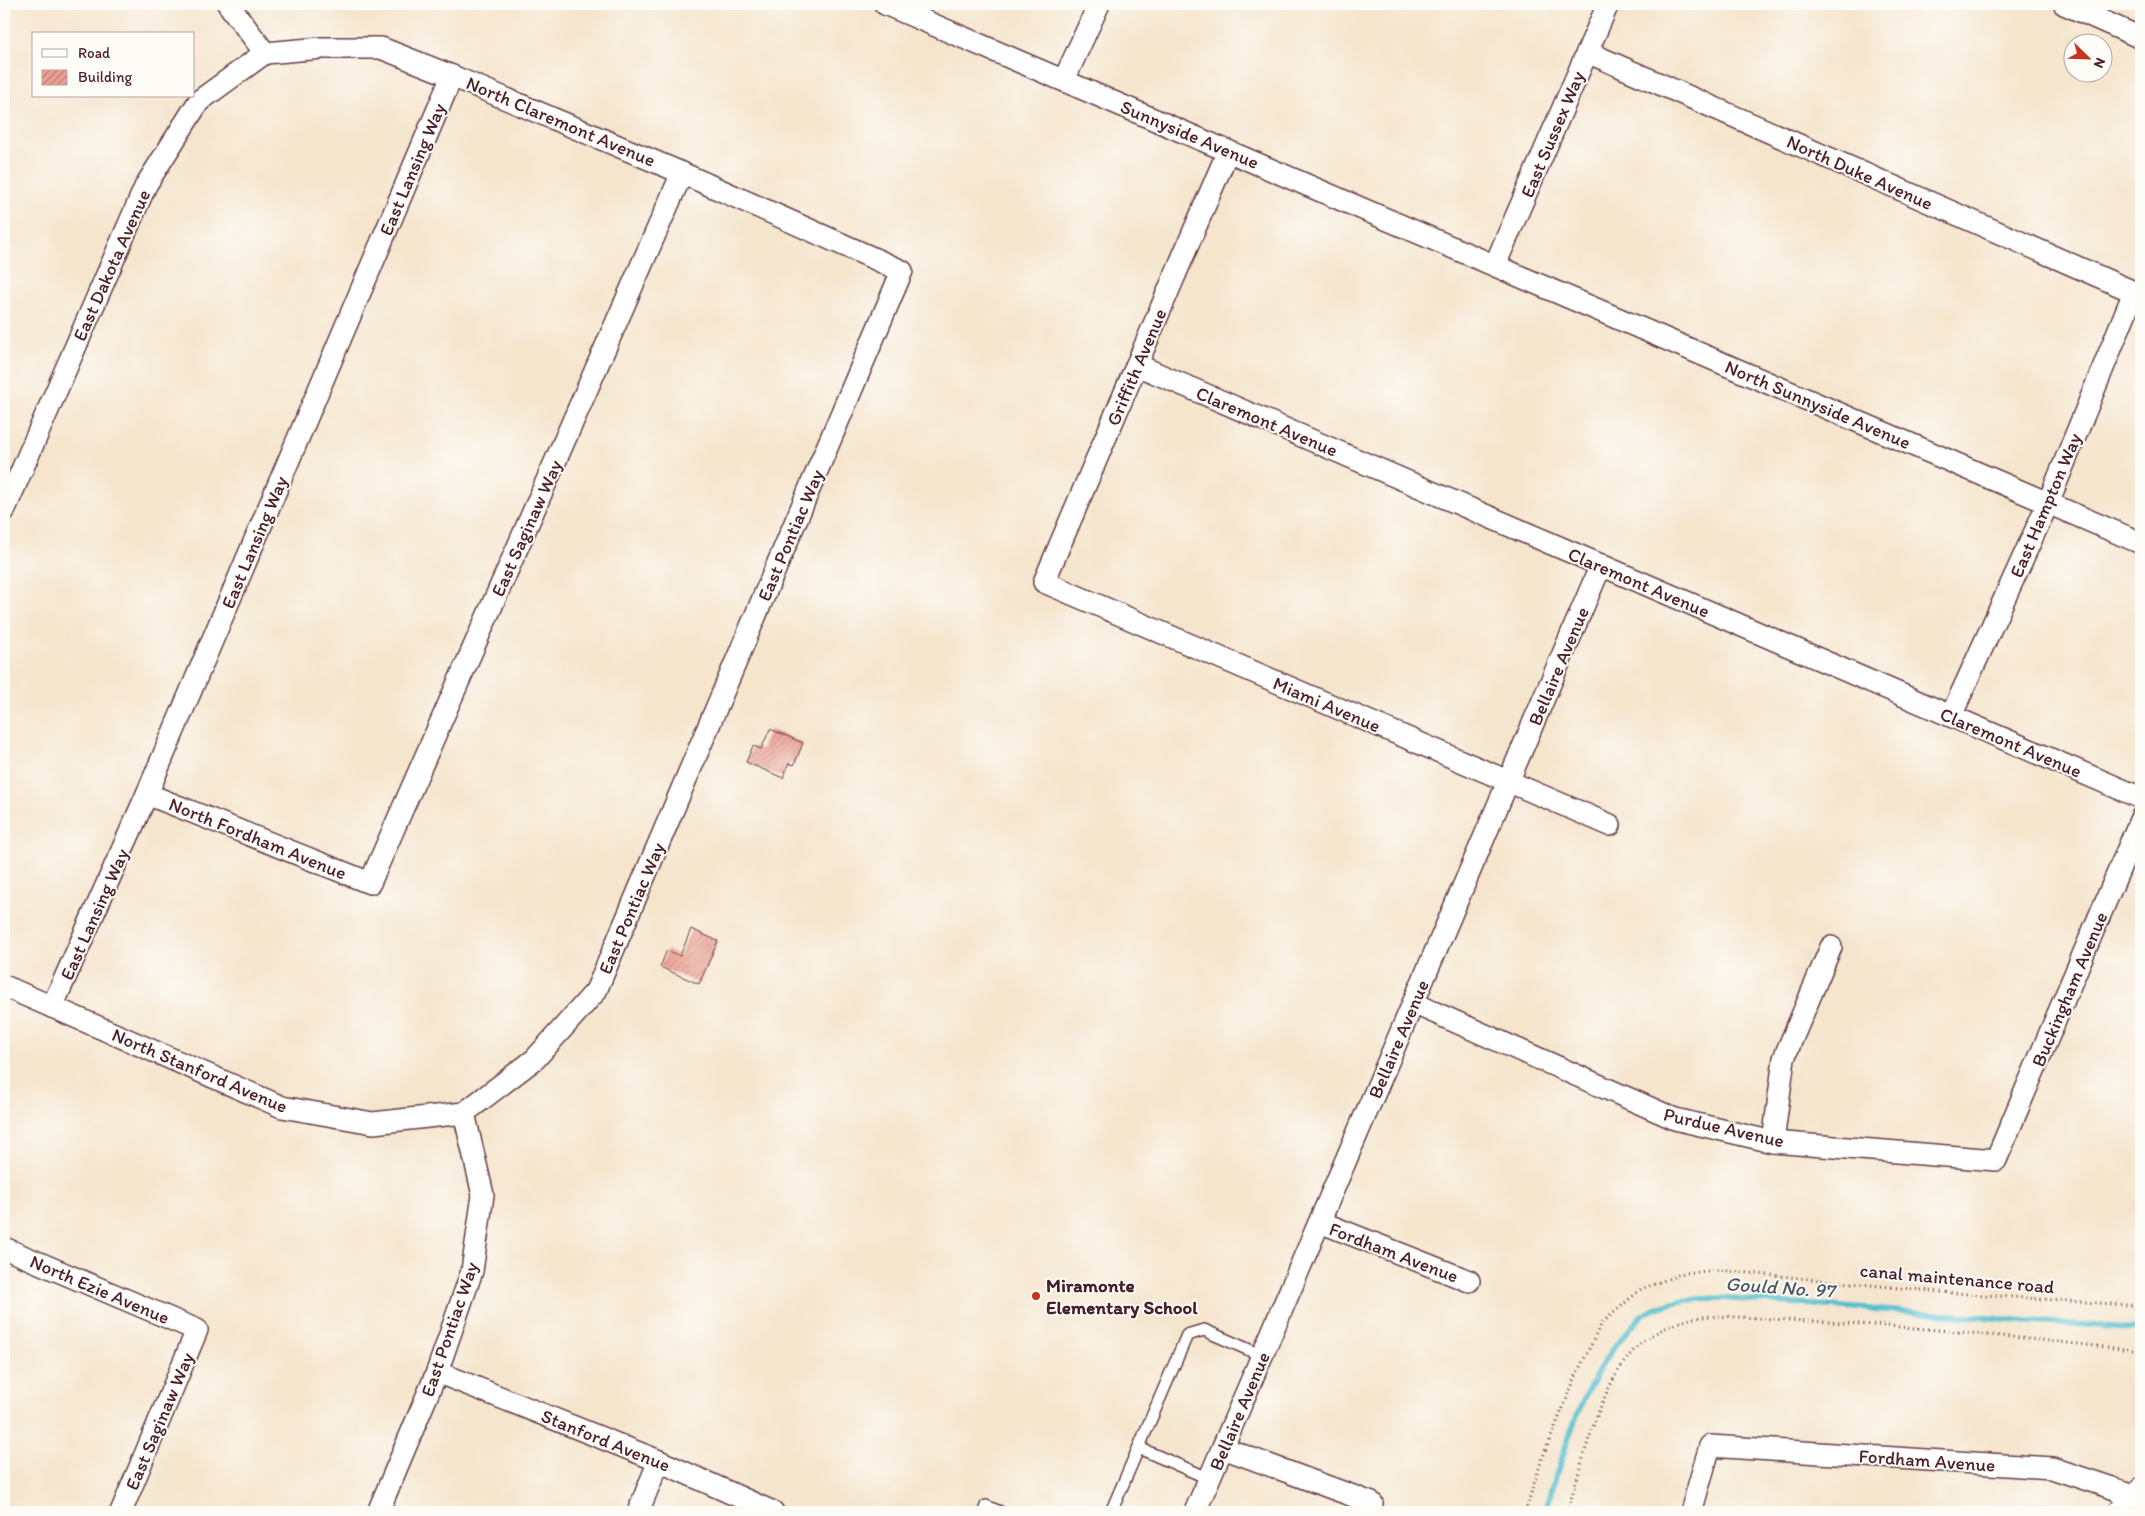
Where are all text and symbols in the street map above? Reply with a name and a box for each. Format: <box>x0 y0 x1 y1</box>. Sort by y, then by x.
legend <box>32 32 195 98</box>
north arrow <box>2062 32 2112 82</box>
text: Road <box>78 44 111 62</box>
text: N <box>2090 55 2109 71</box>
text: Building <box>78 68 132 86</box>
street label: East Sussex Way <box>1515 68 1589 201</box>
street label: North Claremont Avenue <box>463 71 659 172</box>
street label: Sunnyside Avenue <box>1117 95 1263 174</box>
street label: East Lansing Way <box>374 99 451 239</box>
street label: North Duke Avenue <box>1783 130 1936 215</box>
street label: East Dakota Avenue <box>68 186 155 344</box>
street label: Griffith Avenue <box>1101 305 1171 429</box>
street label: North Sunnyside Avenue <box>1721 355 1914 454</box>
street label: Claremont Avenue <box>1192 381 1341 462</box>
street label: East Hampton Way <box>2005 429 2086 581</box>
street label: East Saginaw Way <box>486 456 567 600</box>
street label: East Pontiac Way <box>752 466 829 605</box>
street label: East Lansing Way <box>216 472 293 612</box>
street label: Claremont Avenue <box>1564 542 1713 623</box>
street label: Bellaire Avenue <box>1523 603 1594 729</box>
street label: Miami Avenue <box>1270 671 1384 737</box>
street label: Claremont Avenue <box>1936 702 2085 783</box>
street label: North Fordham Avenue <box>166 792 350 885</box>
street label: East Pontiac Way <box>593 839 670 978</box>
street label: East Lansing Way <box>55 845 134 984</box>
street label: Buckingham Avenue <box>2026 908 2112 1070</box>
street label: Bellaire Avenue <box>1363 976 1434 1102</box>
street label: North Stanford Avenue <box>108 1023 291 1118</box>
street label: Purdue Avenue <box>1661 1102 1786 1153</box>
street label: Fordham Avenue <box>1326 1217 1462 1288</box>
street label: North Ezie Avenue <box>27 1250 173 1329</box>
street label: East Pontiac Way <box>416 1259 483 1400</box>
street label: canal maintenance road <box>1859 1259 2055 1298</box>
water label: Gould No. 97 <box>1725 1271 1838 1303</box>
place label: Miramonte Elementary School <box>1046 1274 1198 1319</box>
marker: Miramonte Elementary School <box>1030 1290 1042 1302</box>
street label: Bellaire Avenue <box>1204 1348 1275 1474</box>
street label: East Saginaw Way <box>120 1349 199 1493</box>
street label: Stanford Avenue <box>538 1404 674 1477</box>
street label: Fordham Avenue <box>1858 1444 1996 1477</box>

